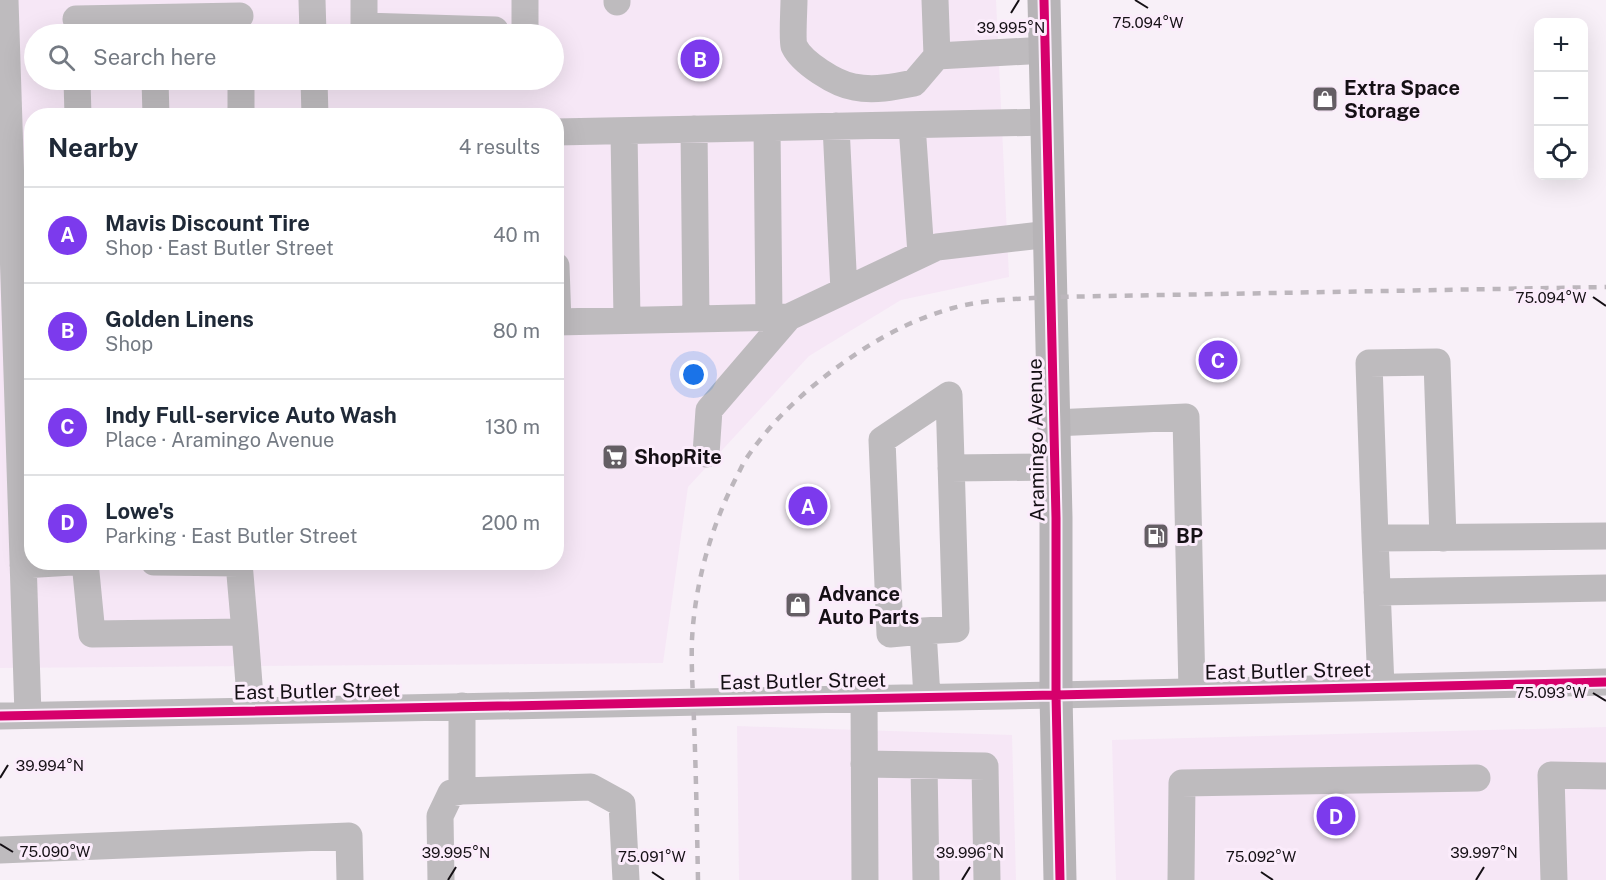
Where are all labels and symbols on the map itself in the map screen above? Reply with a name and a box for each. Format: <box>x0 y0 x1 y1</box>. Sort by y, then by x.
text: 75.094°W <box>1112 14 1184 31</box>
text: 39.995°N <box>977 19 1045 36</box>
pin: B <box>680 36 720 82</box>
place label: Extra Space Storage <box>1344 76 1460 123</box>
shop icon: Extra Space Storage <box>1310 84 1340 114</box>
text: 75.094°W <box>1515 289 1587 306</box>
pin: C <box>1198 338 1238 382</box>
street label: Aramingo Avenue <box>1023 358 1049 522</box>
your location <box>679 360 708 389</box>
supermarket icon: ShopRite <box>600 442 630 472</box>
place label: ShopRite <box>634 445 722 469</box>
pin: A <box>788 484 828 528</box>
fuel station icon: BP <box>1141 521 1171 551</box>
place label: BP <box>1176 524 1203 548</box>
place label: Advance Auto Parts <box>818 582 919 629</box>
shop icon: Advance Auto Parts <box>783 590 813 620</box>
street label: East Butler Street <box>1205 658 1371 684</box>
street label: East Butler Street <box>720 668 886 694</box>
street label: East Butler Street <box>234 678 400 704</box>
text: 75.093°W <box>1515 684 1587 701</box>
text: 39.994°N <box>16 757 84 774</box>
pin: D <box>1316 794 1356 838</box>
text: 75.090°W <box>20 843 90 860</box>
text: 39.995°N <box>422 844 490 861</box>
text: 39.996°N <box>936 844 1004 861</box>
text: 39.997°N <box>1450 844 1518 861</box>
text: 75.091°W <box>618 848 686 865</box>
text: 75.092°W <box>1226 848 1296 865</box>

